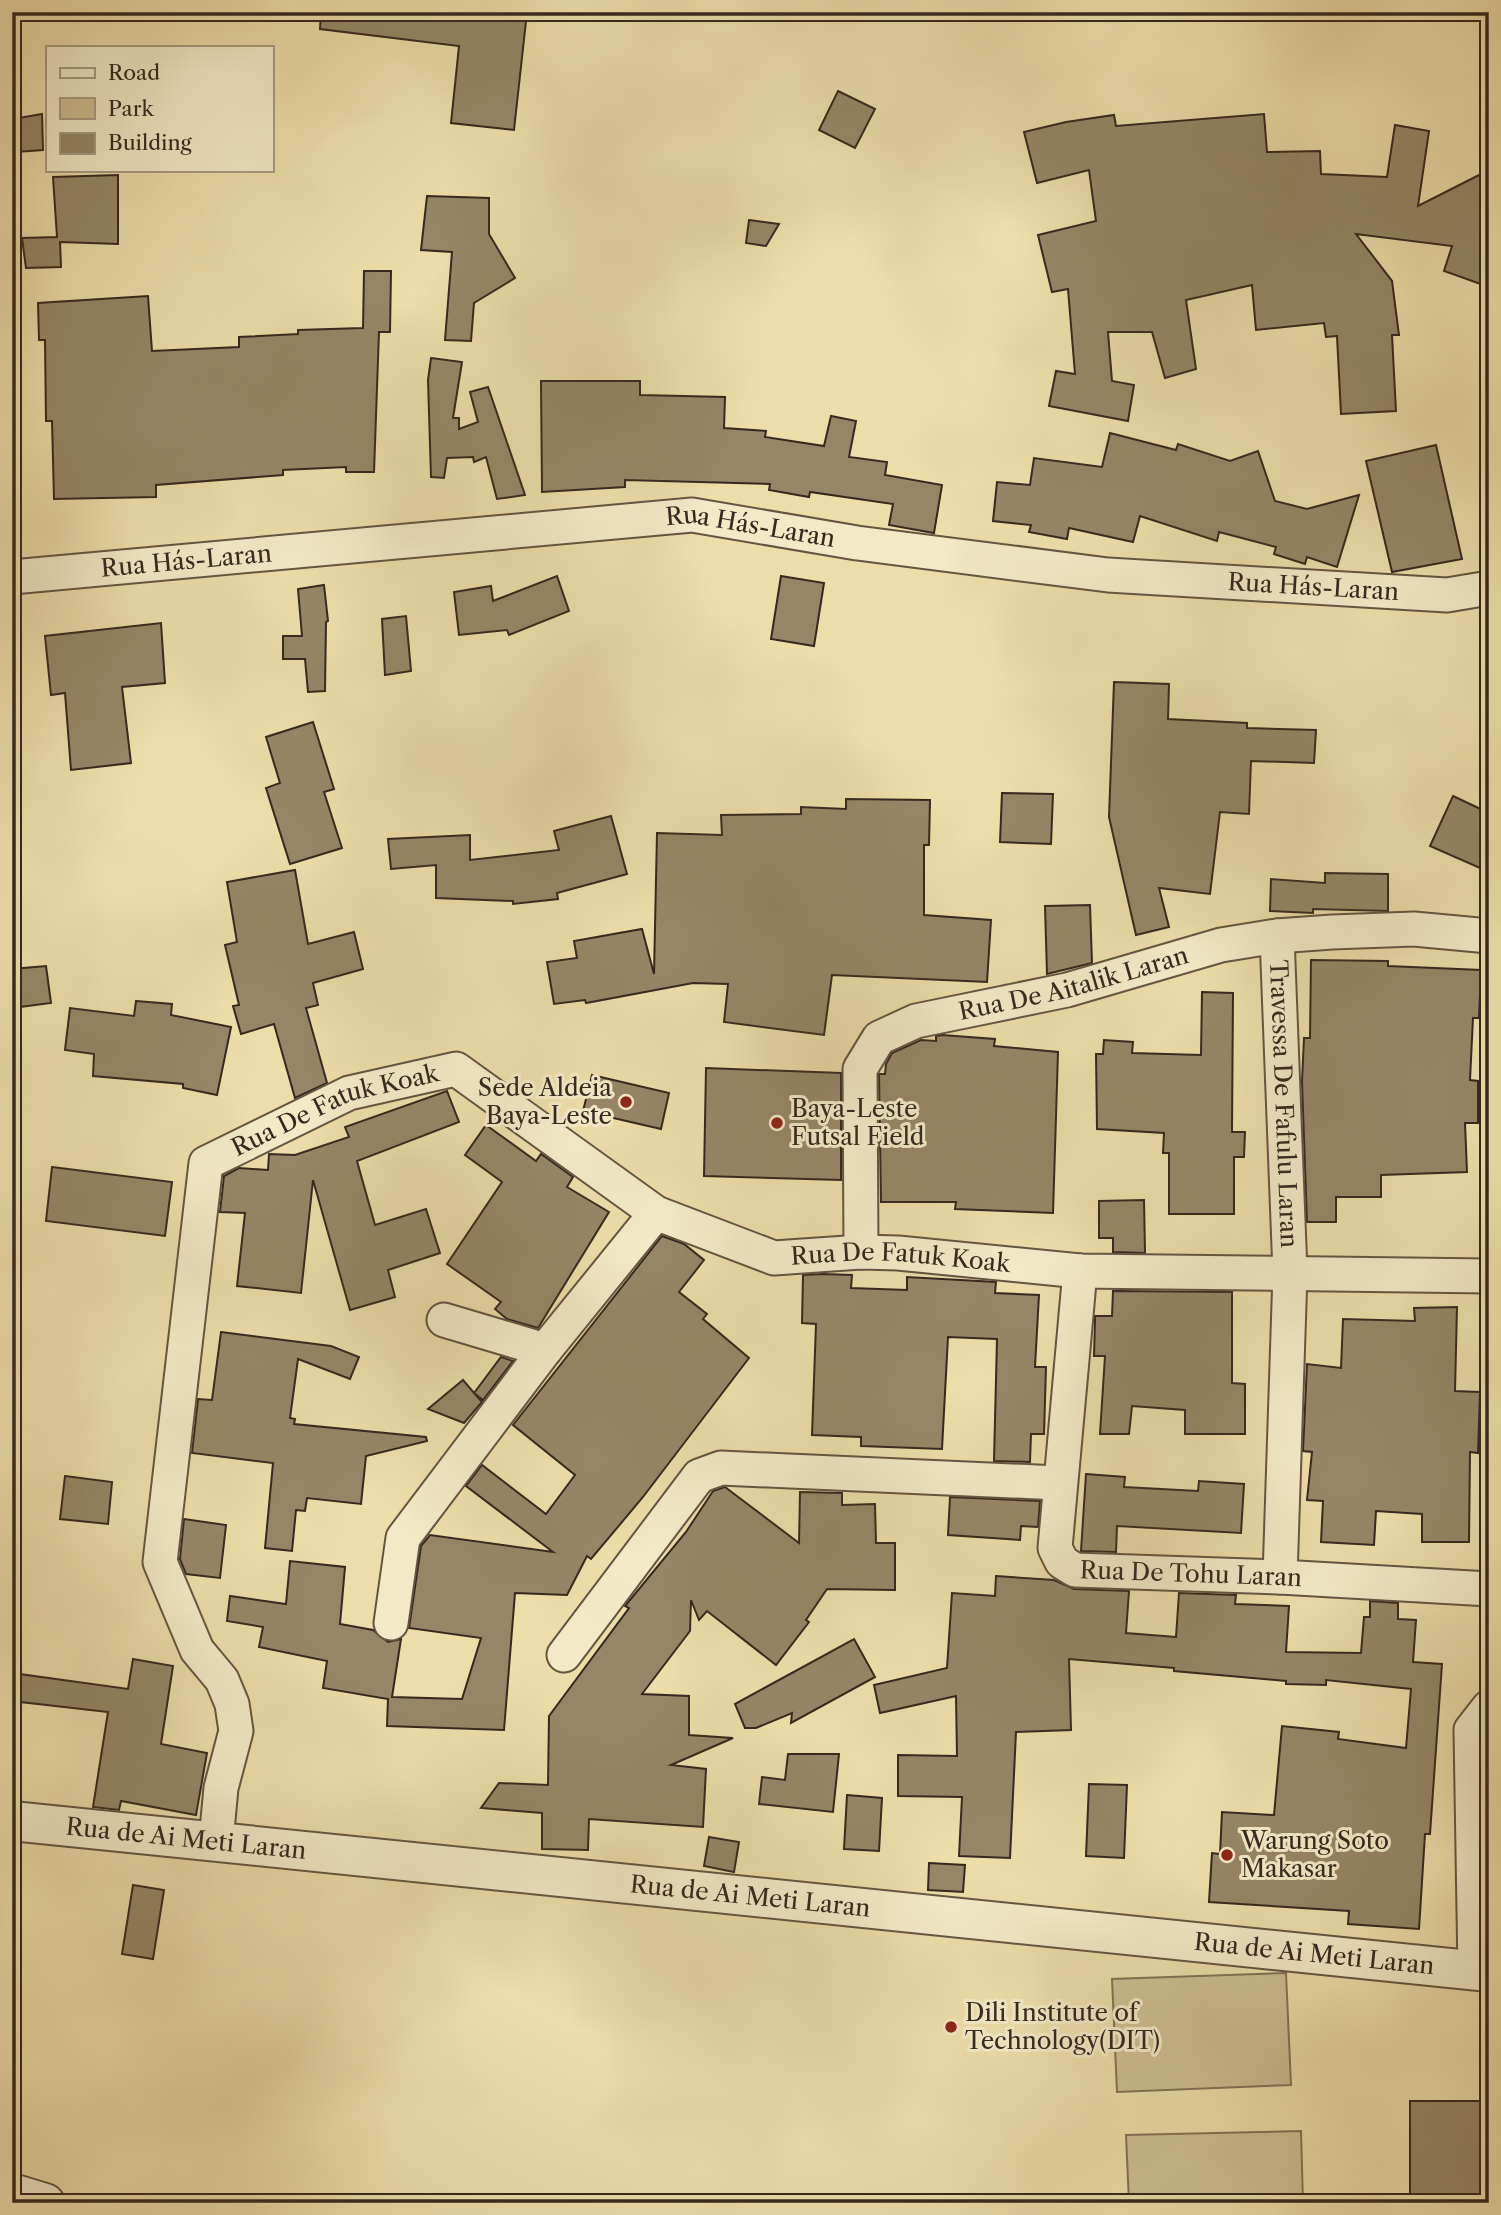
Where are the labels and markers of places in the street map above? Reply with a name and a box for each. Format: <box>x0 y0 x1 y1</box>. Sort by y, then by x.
place label: Sede Aldeia Baya-Leste <box>478 1073 612 1130</box>
marker: Sede Aldeia Baya-Leste <box>618 1094 634 1110</box>
place label: Baya-Leste Futsal Field <box>791 1094 925 1151</box>
marker: Baya-Leste Futsal Field <box>769 1115 785 1131</box>
place label: Warung Soto Makasar <box>1240 1826 1389 1883</box>
marker: Warung Soto Makasar <box>1219 1847 1235 1863</box>
place label: Dili Institute of Technology(DIT) <box>965 1998 1160 2055</box>
marker: Dili Institute of Technology(DIT) <box>943 2019 959 2035</box>

